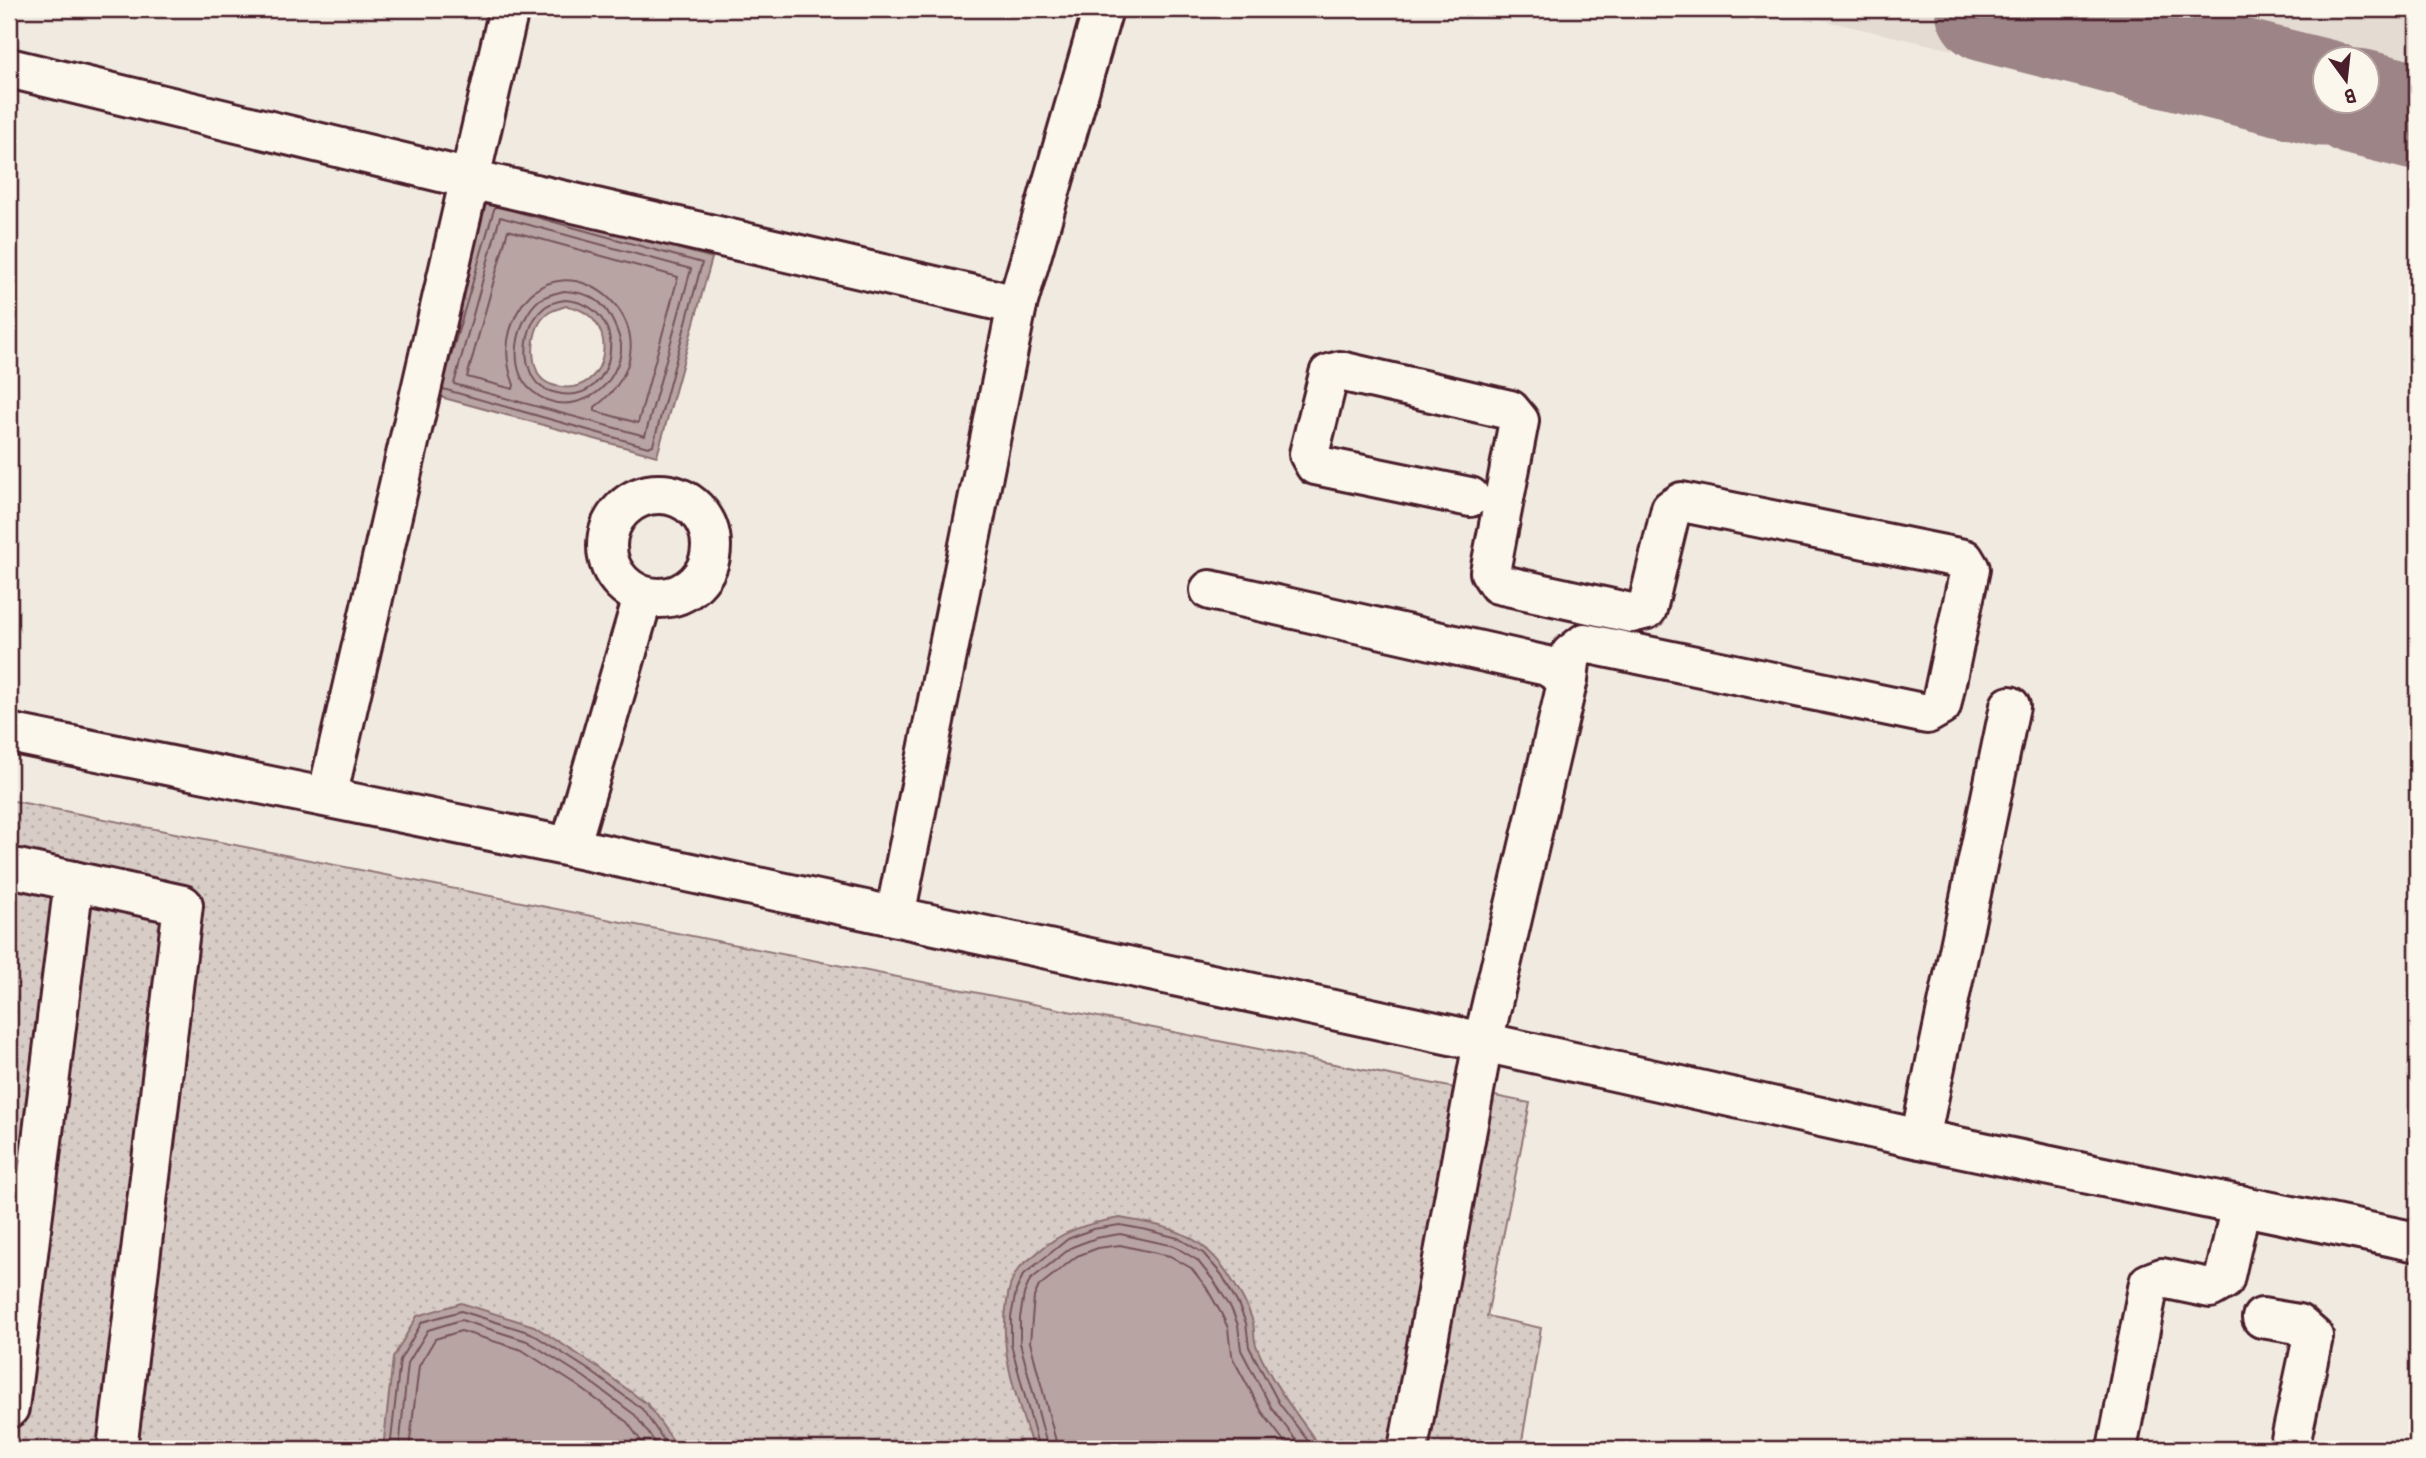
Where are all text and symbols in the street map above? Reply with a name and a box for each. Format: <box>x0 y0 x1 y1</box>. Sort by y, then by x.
north arrow <box>2310 46 2380 116</box>
text: B <box>2342 82 2358 108</box>

